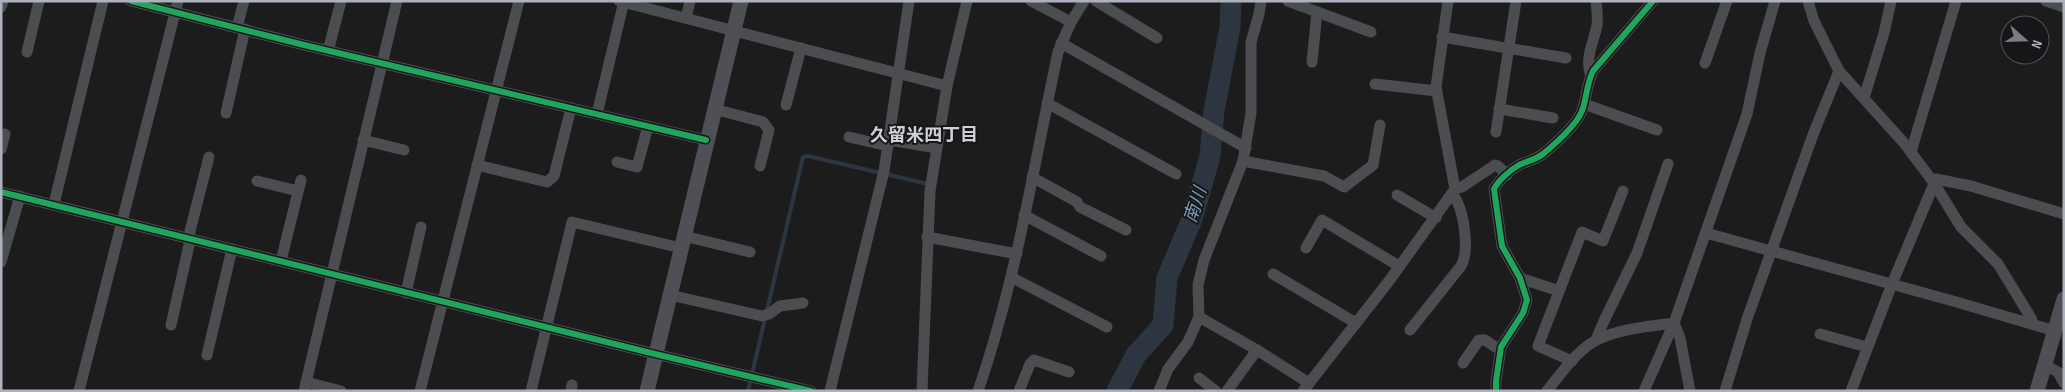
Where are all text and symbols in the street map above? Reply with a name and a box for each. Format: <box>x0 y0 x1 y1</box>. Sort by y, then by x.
north arrow <box>2000 15 2050 65</box>
text: N <box>2027 38 2046 51</box>
district label: 久留米四丁目 <box>870 125 978 146</box>
water label: 南川 <box>1180 183 1212 226</box>

